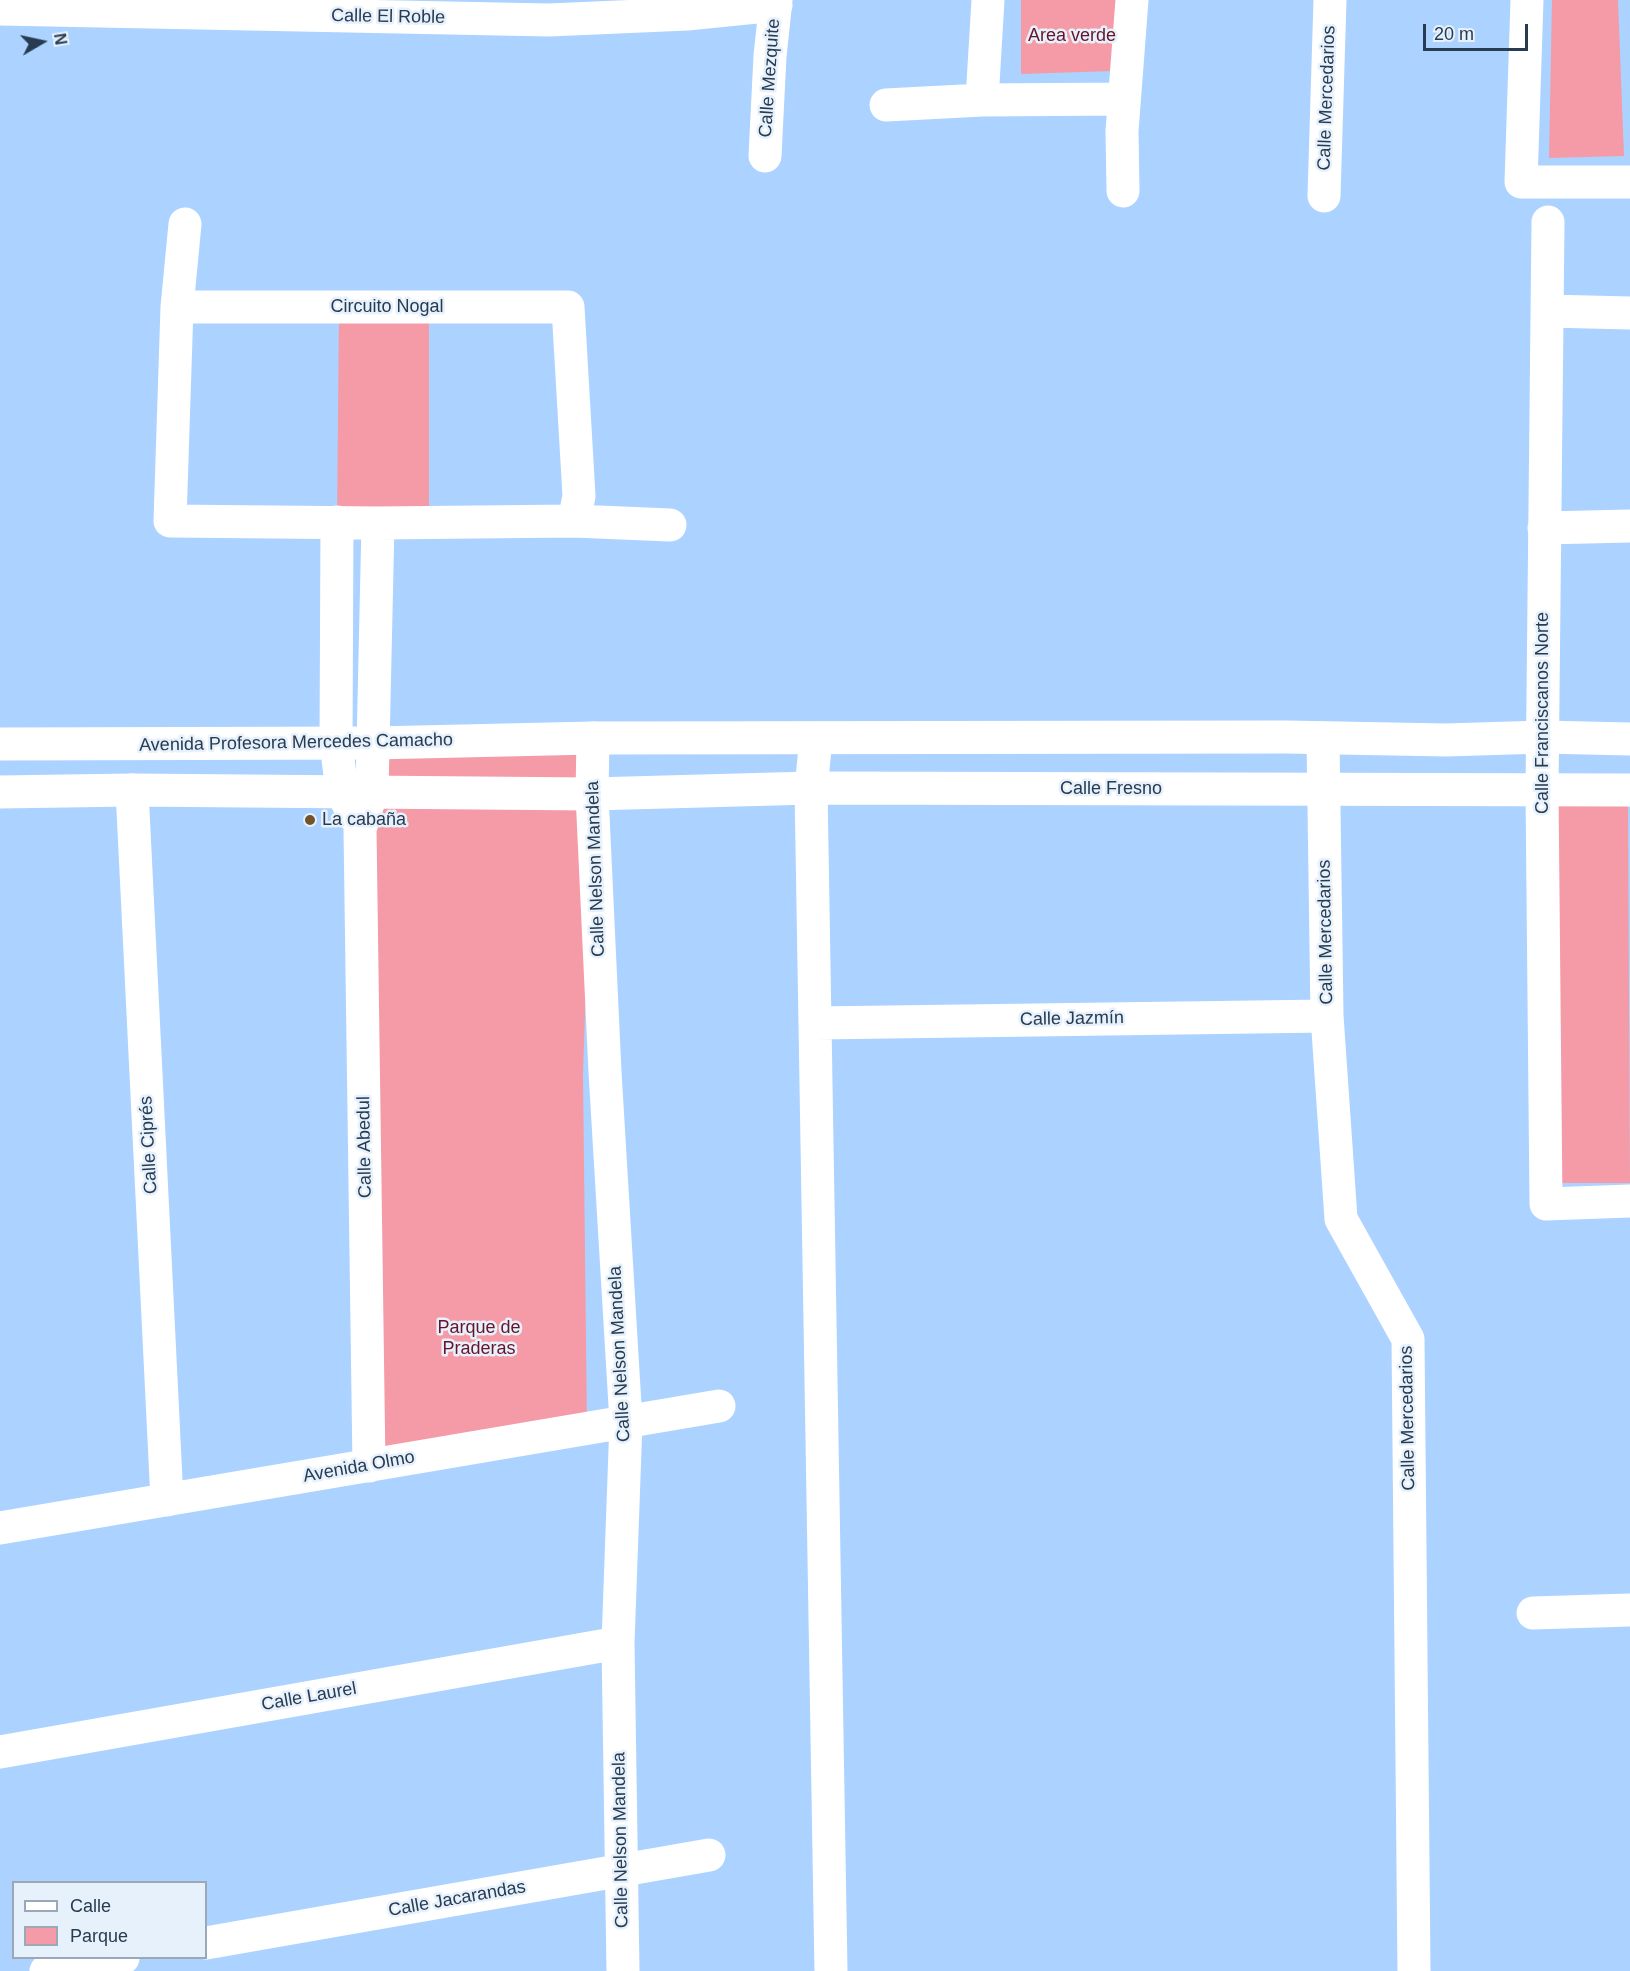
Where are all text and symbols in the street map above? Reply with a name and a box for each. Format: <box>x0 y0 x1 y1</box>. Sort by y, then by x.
street label: Calle El Roble <box>331 5 445 29</box>
north arrow <box>12 12 72 72</box>
scale bar <box>1426 12 1531 50</box>
street label: Calle Mezquite <box>755 18 785 138</box>
text: 20 m <box>1434 24 1474 44</box>
park label: Area verde <box>1028 25 1116 47</box>
street label: Calle Mercedarios <box>1314 25 1340 171</box>
text: N <box>51 32 70 46</box>
street label: Circuito Nogal <box>330 296 444 318</box>
street label: Calle Franciscanos Norte <box>1532 612 1554 814</box>
street label: Avenida Profesora Mercedes Camacho <box>139 729 453 757</box>
street label: Calle Fresno <box>1060 778 1162 800</box>
street label: Calle Nelson Mandela <box>582 781 610 957</box>
place label: La cabaña <box>322 809 406 831</box>
marker: La cabaña <box>303 813 317 827</box>
street label: Calle Mercedarios <box>1314 859 1338 1005</box>
street label: Calle Jazmín <box>1020 1007 1124 1031</box>
street label: Calle Ciprés <box>136 1095 162 1195</box>
street label: Calle Abedul <box>353 1096 377 1198</box>
street label: Calle Nelson Mandela <box>605 1266 635 1442</box>
park label: Parque de Praderas <box>437 1317 521 1360</box>
street label: Calle Mercedarios <box>1396 1345 1420 1491</box>
street label: Avenida Olmo <box>302 1447 416 1487</box>
street label: Calle Laurel <box>260 1678 358 1716</box>
street label: Calle Nelson Mandela <box>609 1752 633 1928</box>
street label: Calle Jacarandas <box>387 1876 527 1922</box>
legend <box>12 1881 207 1959</box>
text: Calle <box>70 1896 111 1916</box>
text: Parque <box>70 1926 128 1946</box>

